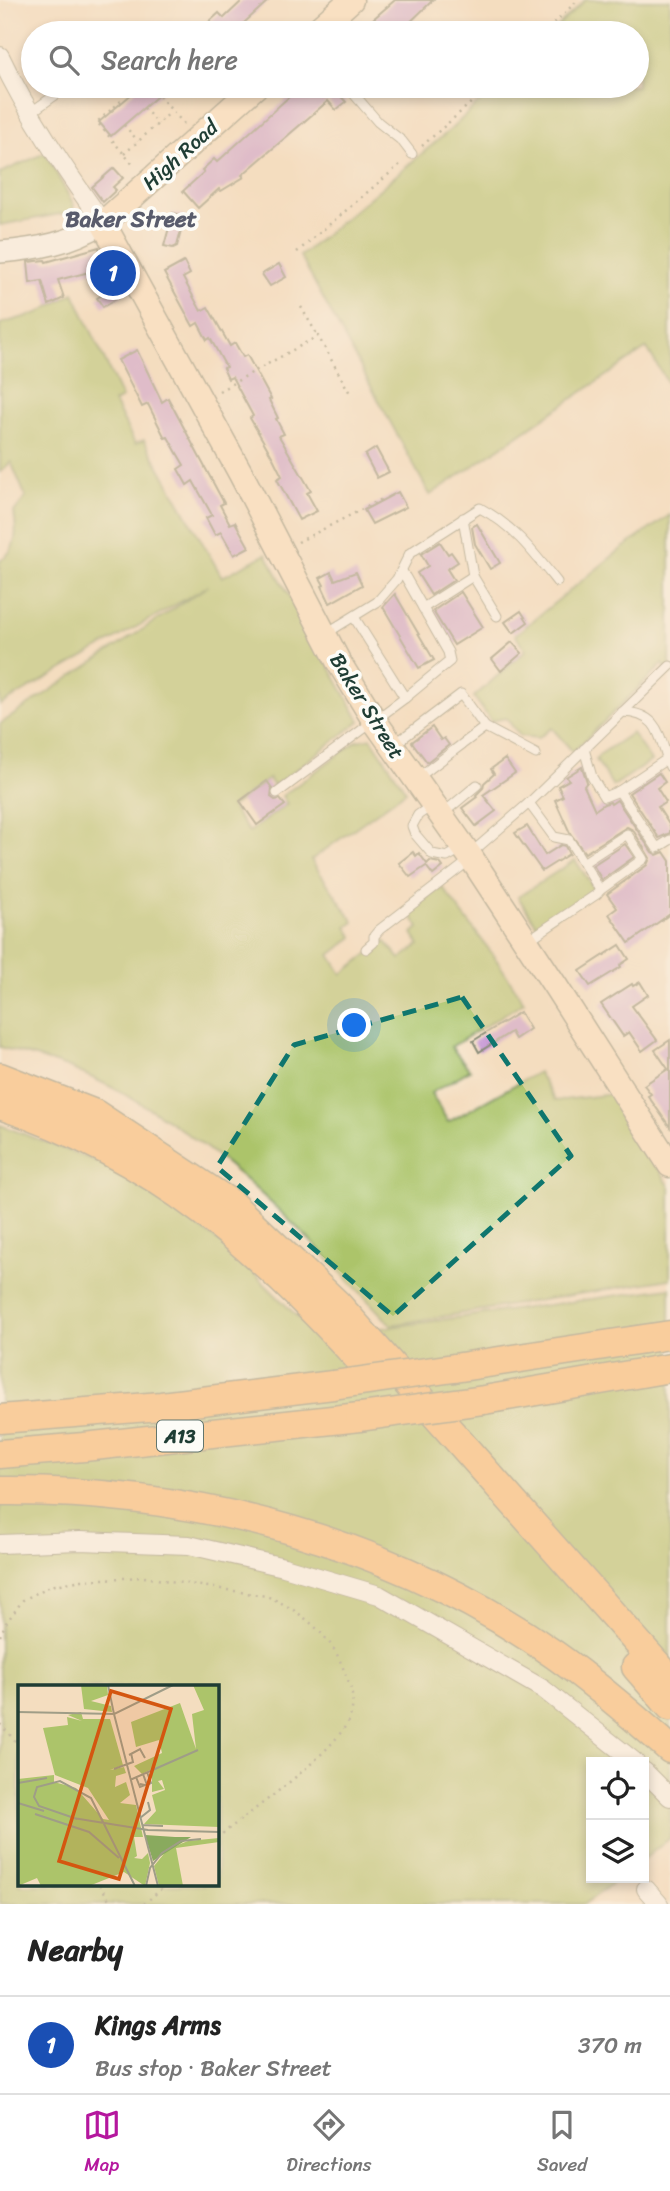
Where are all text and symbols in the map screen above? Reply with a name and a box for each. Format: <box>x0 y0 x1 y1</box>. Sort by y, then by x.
search box <box>21 21 649 98</box>
text: Search here <box>101 37 238 83</box>
icon: search <box>45 41 83 79</box>
street label: High Road <box>133 109 229 200</box>
district label: Baker Street <box>65 199 197 240</box>
pin: 1 <box>90 247 136 299</box>
street label: Baker Street <box>319 645 415 767</box>
your location <box>337 1008 371 1042</box>
road number: A13 <box>157 1420 203 1452</box>
inset map <box>18 1685 219 1886</box>
map controls <box>586 1757 649 1883</box>
button: locate <box>586 1757 649 1820</box>
button: layers <box>586 1820 649 1883</box>
text: Nearby <box>28 1923 123 1977</box>
text: Kings Arms <box>95 2002 221 2048</box>
text: 1 <box>46 2025 56 2066</box>
text: 370 m <box>578 2025 642 2066</box>
text: Bus stop · Baker Street <box>95 2048 332 2089</box>
tab: Map <box>83 2106 121 2181</box>
tab: Directions <box>286 2106 372 2181</box>
tab: Saved <box>537 2106 587 2181</box>

